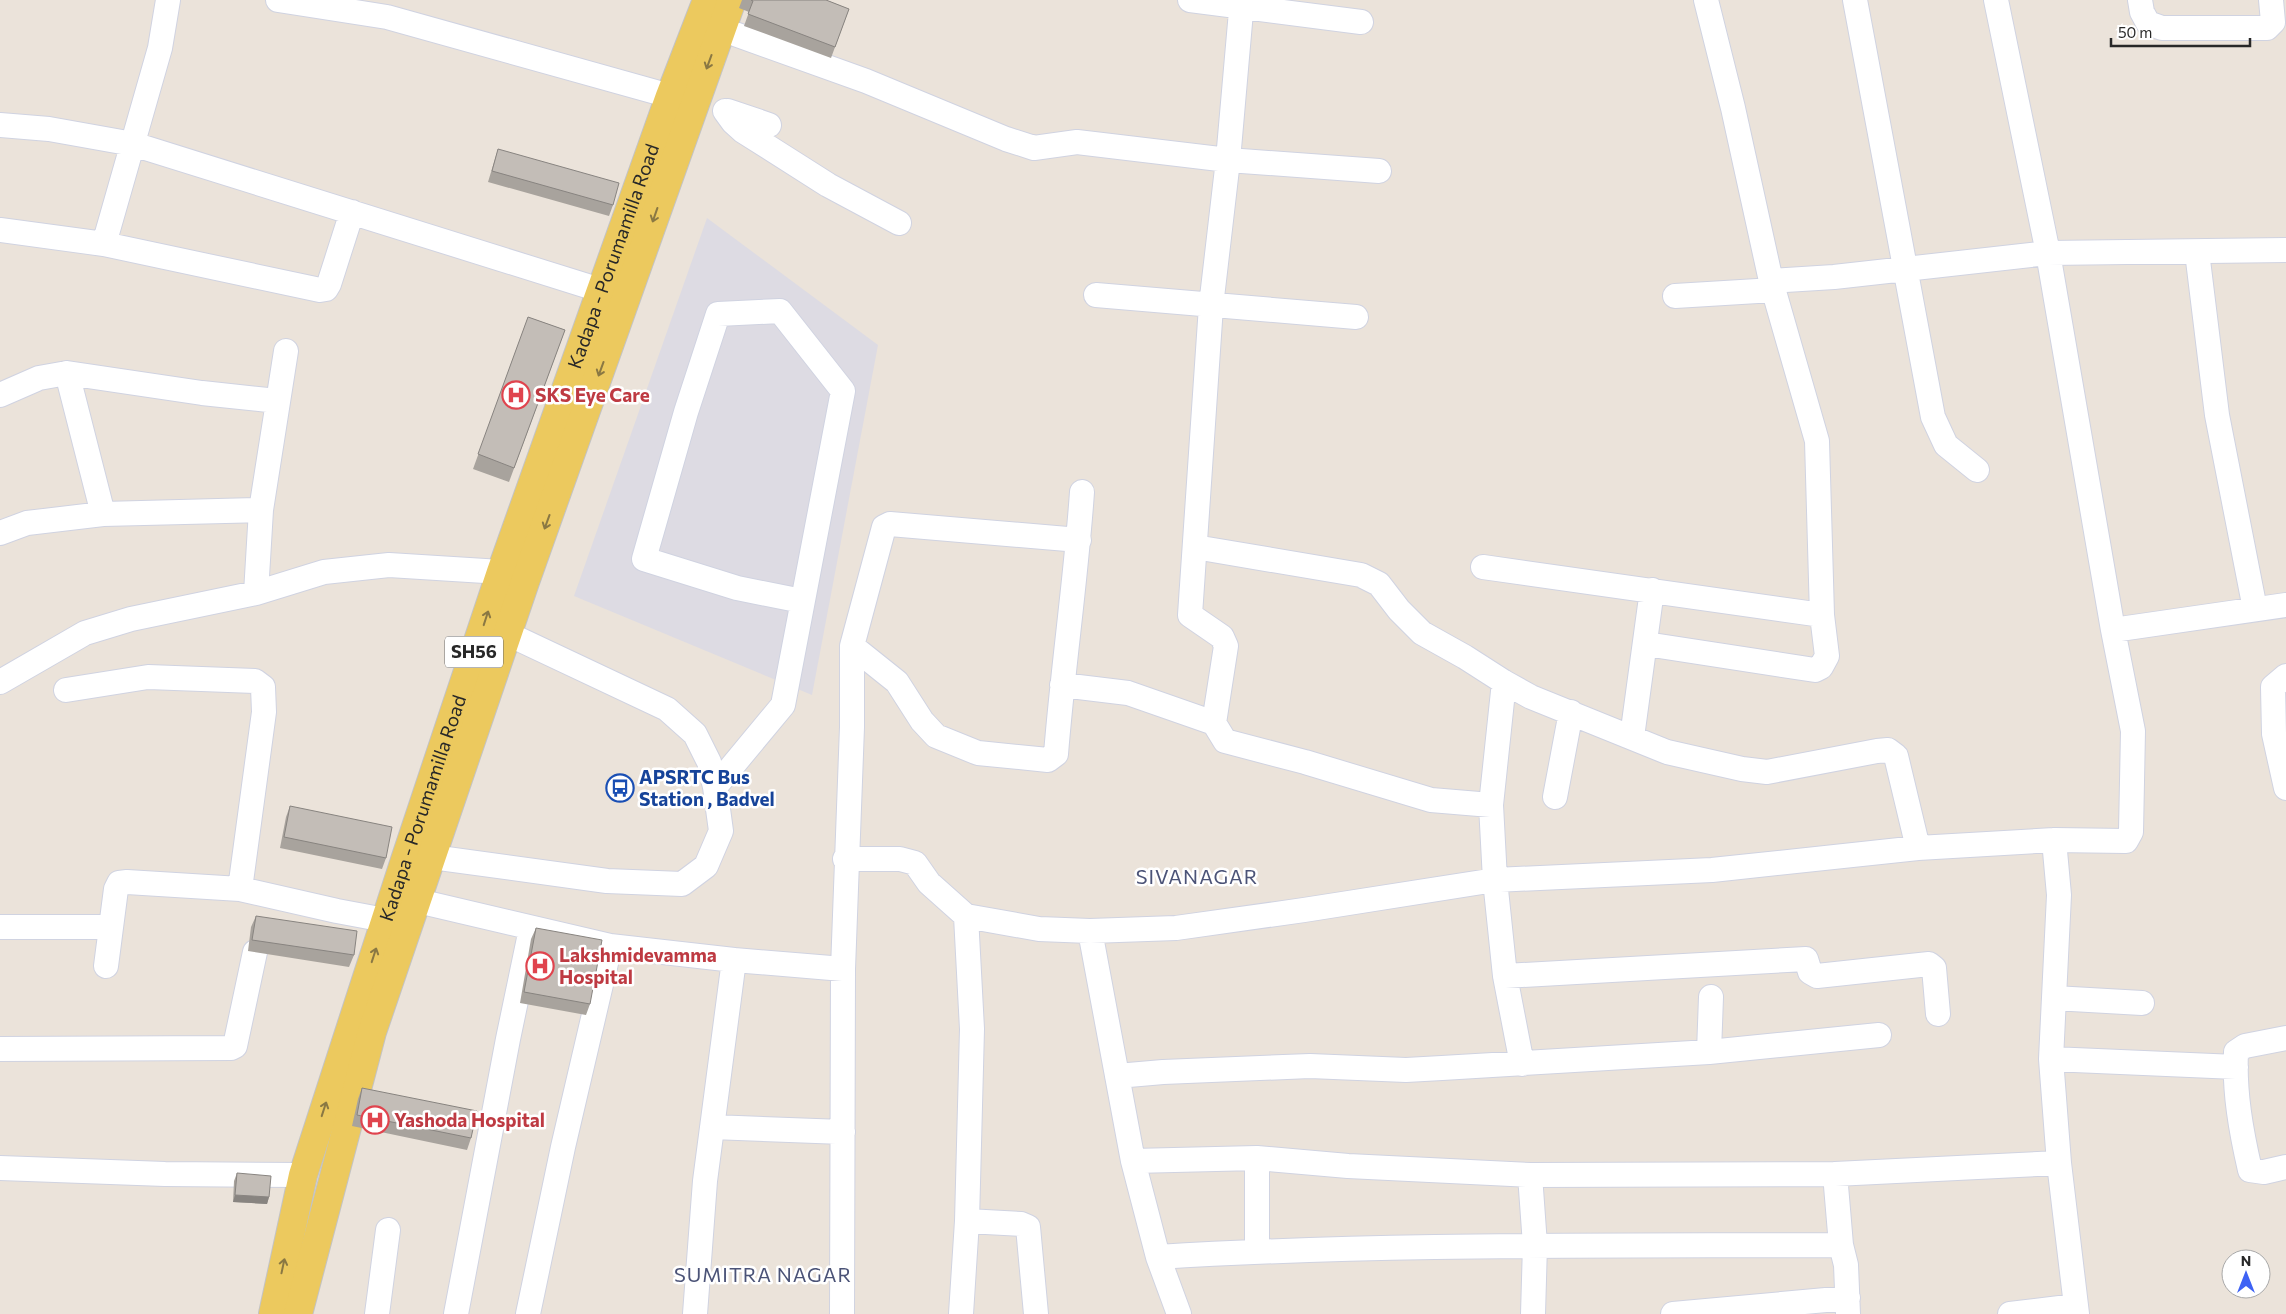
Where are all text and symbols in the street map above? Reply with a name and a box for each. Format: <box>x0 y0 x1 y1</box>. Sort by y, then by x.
scale bar <box>2111 15 2250 47</box>
text: 50 m <box>2118 23 2152 41</box>
one-way arrow <box>704 54 714 70</box>
street label: Kadapa - Porumamilla Road <box>562 141 663 372</box>
one-way arrow <box>650 207 659 223</box>
one-way arrow <box>596 360 605 376</box>
hospital icon: SKS Eye Care <box>501 380 531 410</box>
place label: SKS Eye Care <box>535 383 650 406</box>
one-way arrow <box>542 513 551 529</box>
one-way arrow <box>481 610 491 626</box>
road number: SH56 <box>445 636 503 668</box>
street label: Kadapa - Porumamilla Road <box>374 692 470 924</box>
place label: APSRTC Bus Station , Badvel <box>639 765 775 810</box>
bus stop icon: APSRTC Bus Station , Badvel <box>605 773 635 803</box>
district label: SIVANAGAR <box>1136 864 1258 888</box>
place label: Lakshmidevamma Hospital <box>559 943 717 988</box>
one-way arrow <box>370 947 379 963</box>
hospital icon: Lakshmidevamma Hospital <box>525 951 555 981</box>
one-way arrow <box>320 1102 329 1118</box>
hospital icon: Yashoda Hospital <box>360 1105 390 1135</box>
place label: Yashoda Hospital <box>394 1108 545 1131</box>
north arrow <box>2221 1249 2271 1299</box>
text: N <box>2241 1252 2251 1269</box>
one-way arrow <box>279 1259 288 1275</box>
district label: SUMITRA NAGAR <box>674 1262 852 1286</box>

